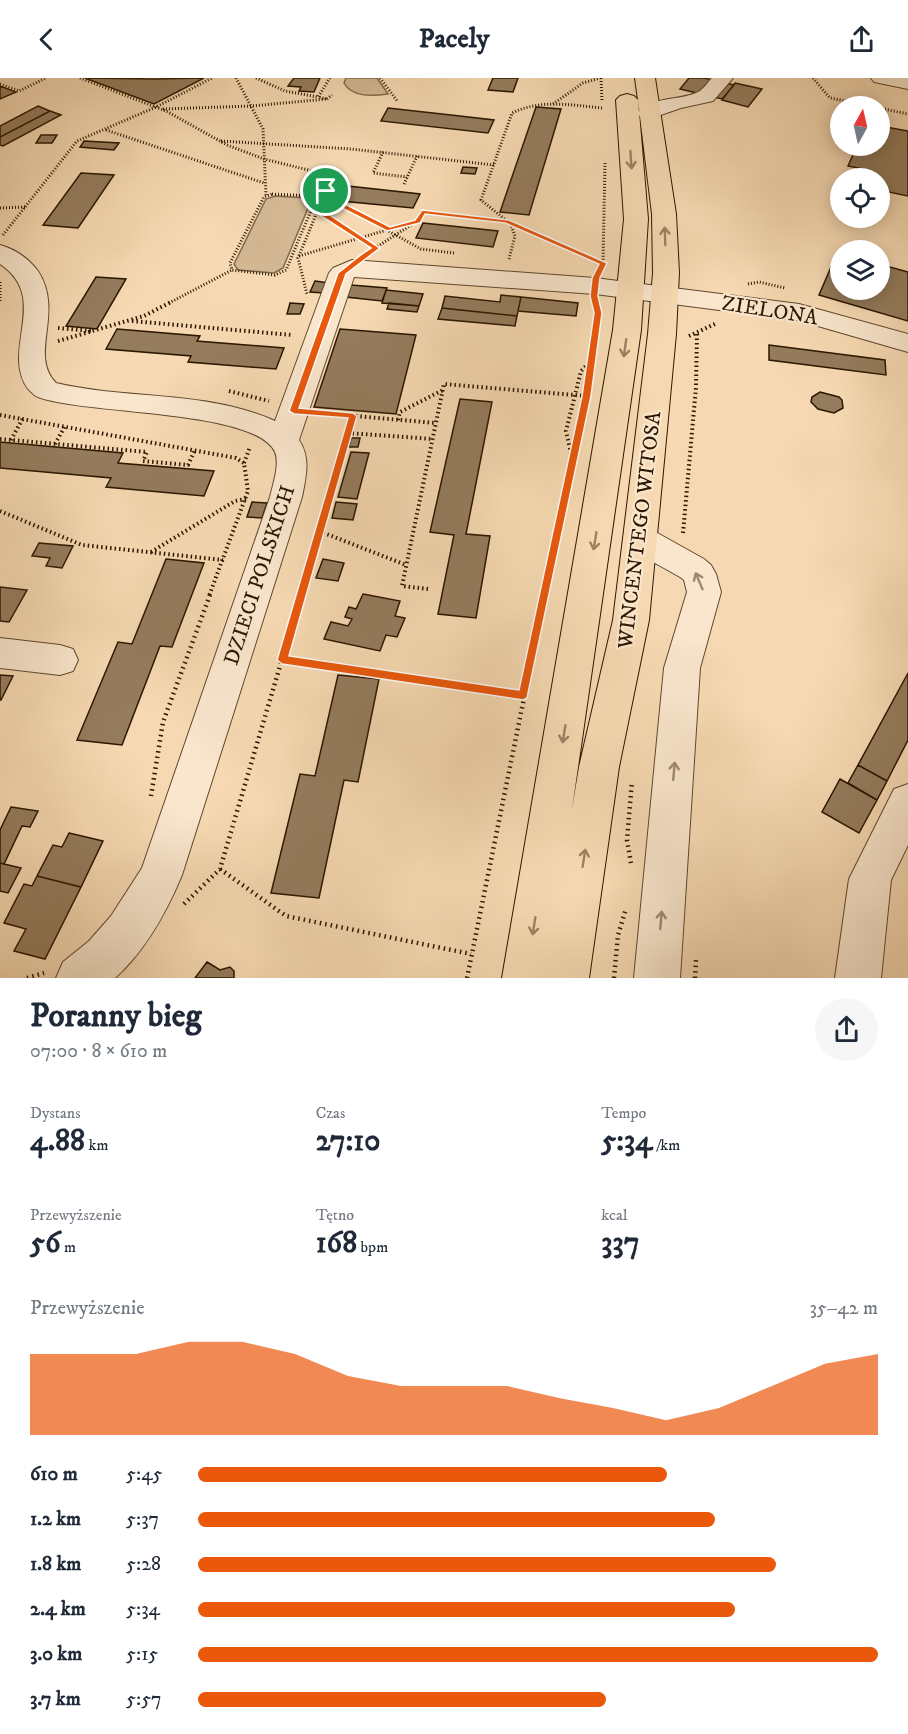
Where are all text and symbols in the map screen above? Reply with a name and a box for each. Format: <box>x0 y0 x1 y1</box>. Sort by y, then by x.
text: Pacely <box>419 22 489 56</box>
icon: back <box>30 23 63 56</box>
icon: share <box>845 23 878 56</box>
north arrow <box>830 96 890 156</box>
map controls <box>830 96 890 300</box>
one-way arrow <box>626 149 637 169</box>
pin <box>300 165 351 216</box>
button: locate <box>830 168 890 228</box>
icon: arrive <box>309 174 342 207</box>
one-way arrow <box>659 226 670 246</box>
button: layers <box>830 240 890 300</box>
street label: ZIELONA <box>720 291 820 332</box>
one-way arrow <box>619 338 630 358</box>
street label: WINCENTEGO WITOSA <box>612 409 668 651</box>
street label: DZIECI POLSKICH <box>219 482 301 669</box>
one-way arrow <box>589 531 600 551</box>
one-way arrow <box>693 572 704 590</box>
one-way arrow <box>559 723 570 743</box>
one-way arrow <box>669 762 680 782</box>
one-way arrow <box>579 849 590 868</box>
one-way arrow <box>656 910 667 930</box>
one-way arrow <box>528 916 539 936</box>
text: Poranny bieg <box>30 996 201 1037</box>
button: share <box>815 998 878 1061</box>
text: 07:00 · 8 × 610 m <box>30 1039 167 1064</box>
text: Dystans <box>30 1103 80 1123</box>
text: Czas <box>316 1103 345 1123</box>
text: Tempo <box>601 1103 646 1123</box>
text: 4.88 <box>30 1123 85 1160</box>
text: 27:10 <box>316 1123 380 1160</box>
text: 5:34 <box>601 1123 653 1160</box>
text: km <box>85 1135 109 1155</box>
text: /km <box>653 1135 680 1155</box>
text: Przewyższenie <box>30 1205 122 1225</box>
text: Tętno <box>316 1205 354 1225</box>
text: kcal <box>601 1205 628 1225</box>
text: 56 <box>30 1225 61 1262</box>
text: 168 <box>316 1225 357 1262</box>
text: 337 <box>601 1225 640 1262</box>
text: m <box>61 1237 76 1257</box>
text: bpm <box>357 1237 388 1257</box>
text: Przewyższenie <box>30 1296 144 1321</box>
text: 35–42 m <box>809 1296 878 1321</box>
text: 610 m <box>30 1462 78 1487</box>
text: 5:45 <box>126 1462 162 1487</box>
text: 1.2 km <box>30 1507 81 1532</box>
text: 5:37 <box>126 1507 159 1532</box>
text: 1.8 km <box>30 1552 81 1577</box>
text: 5:28 <box>126 1552 161 1577</box>
text: 2.4 km <box>30 1597 86 1622</box>
text: 5:34 <box>126 1597 160 1622</box>
text: 3.0 km <box>30 1642 82 1667</box>
text: 5:15 <box>126 1642 158 1667</box>
text: 3.7 km <box>30 1687 81 1712</box>
text: 5:57 <box>126 1687 162 1712</box>

